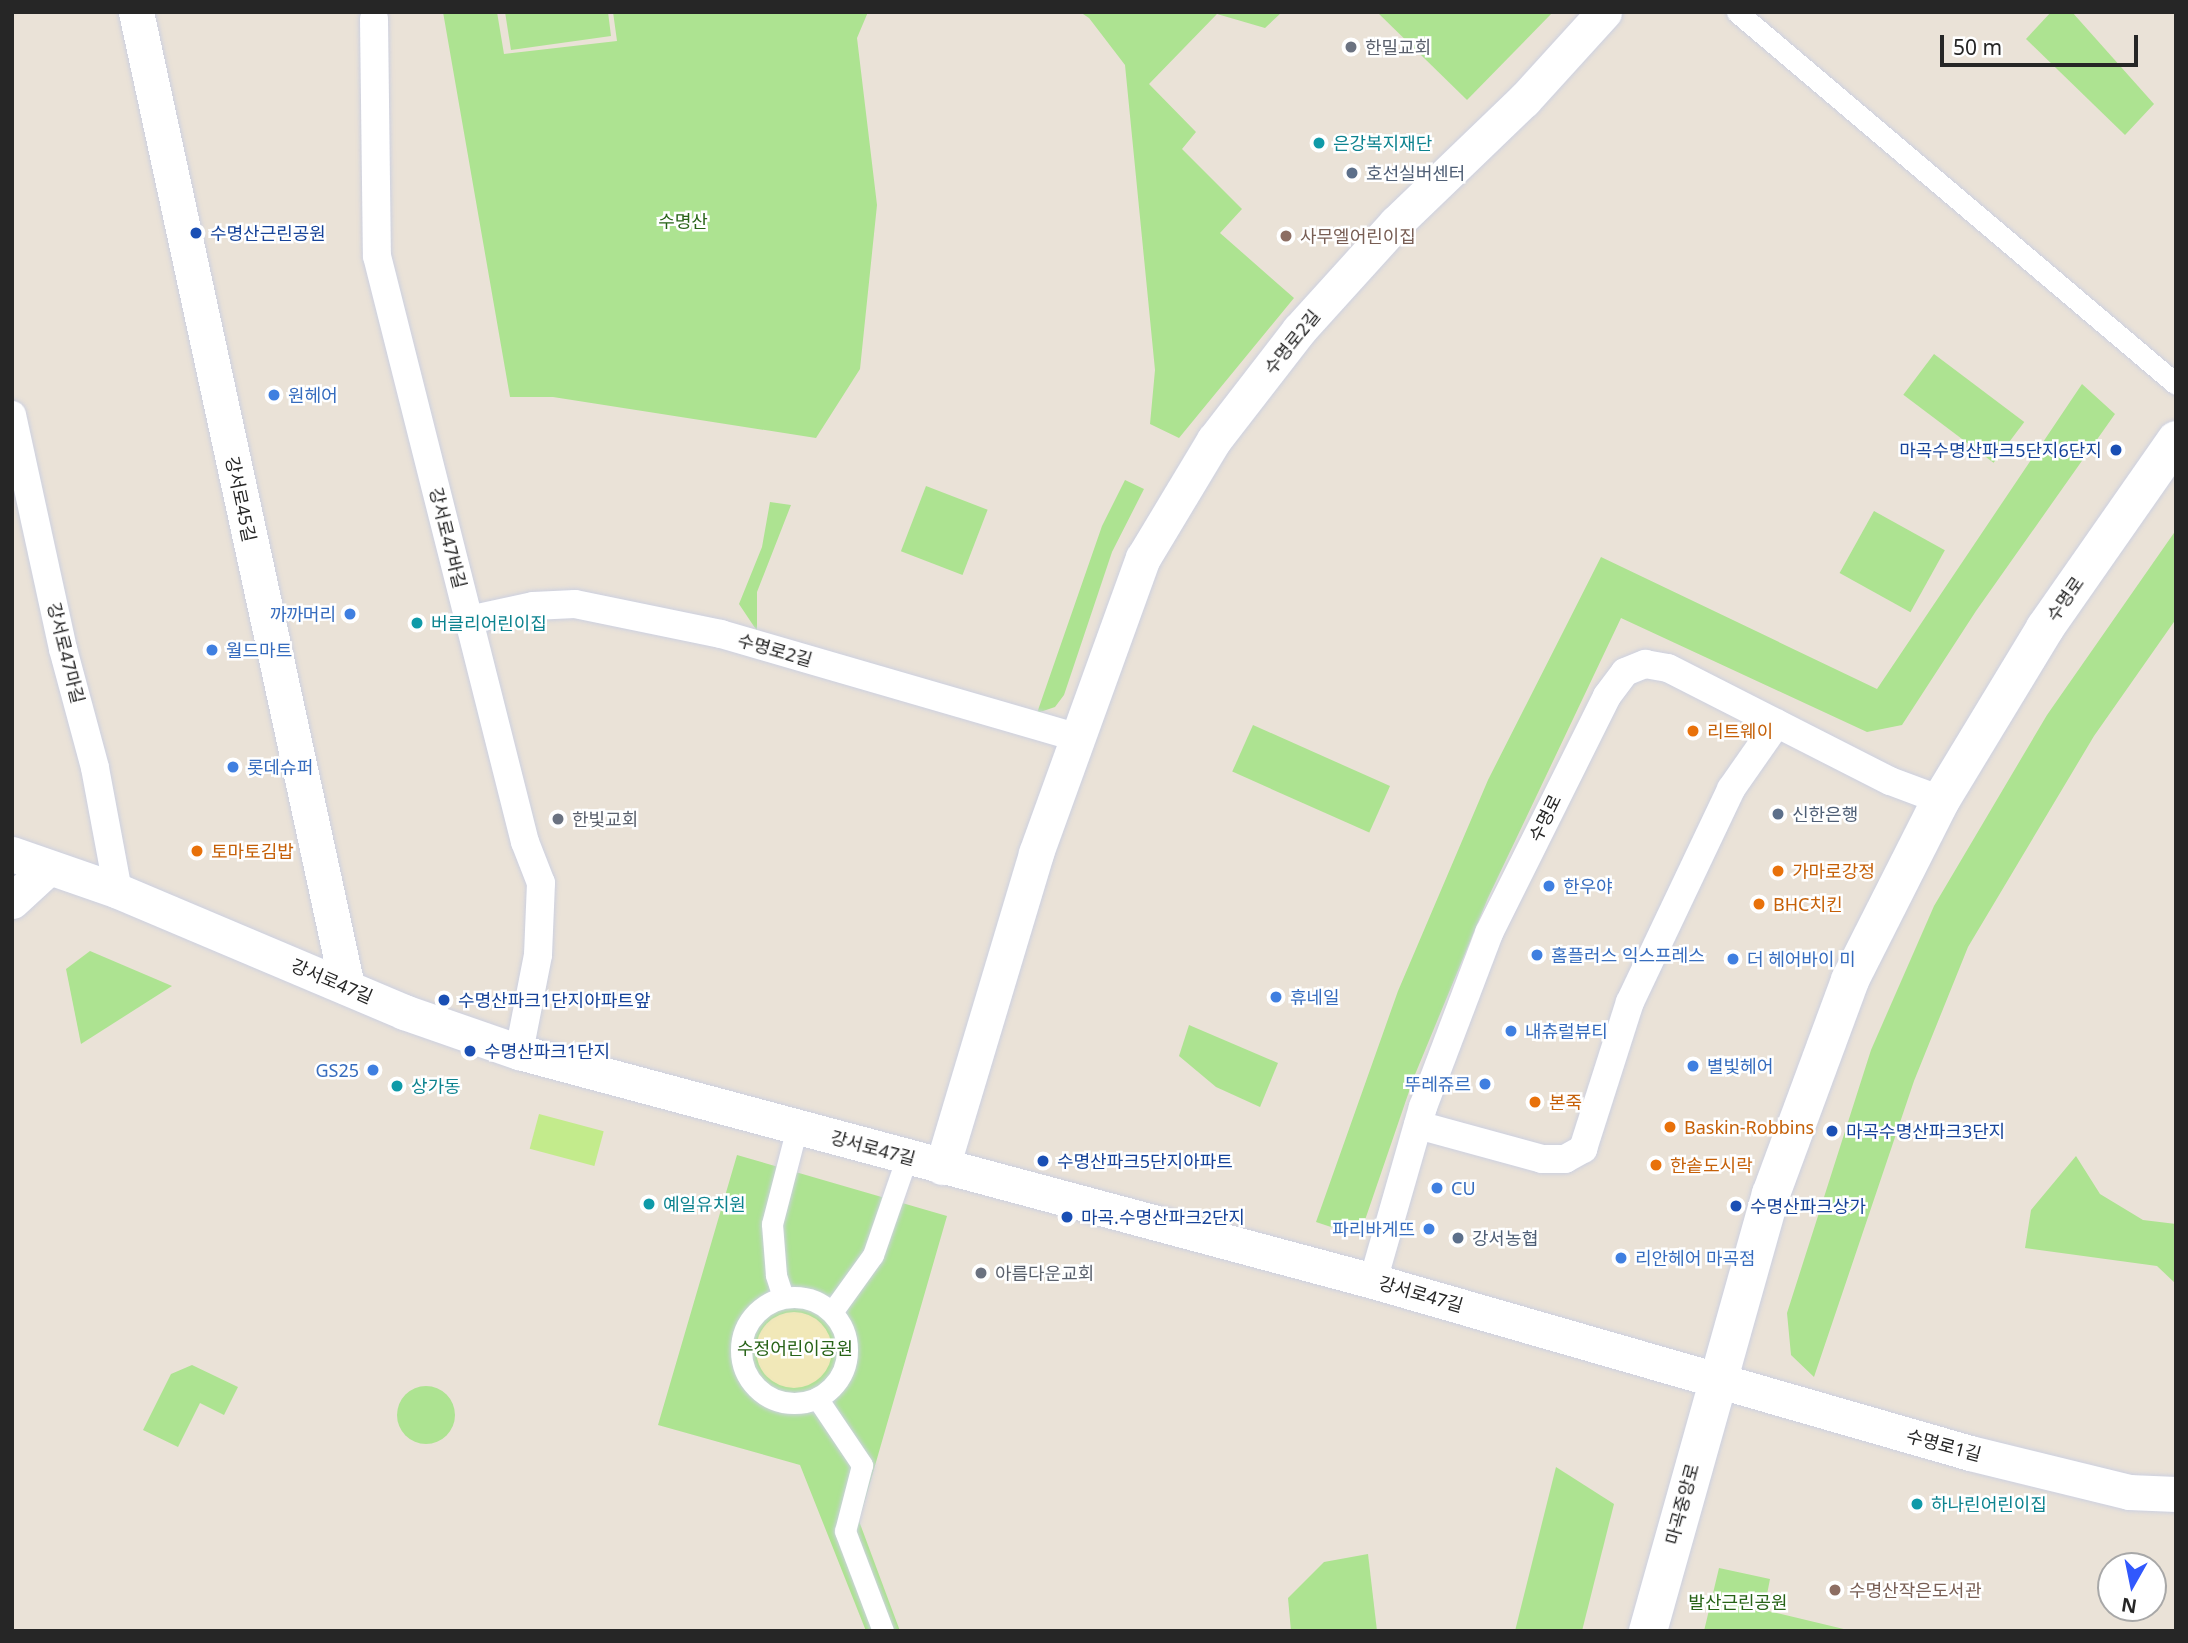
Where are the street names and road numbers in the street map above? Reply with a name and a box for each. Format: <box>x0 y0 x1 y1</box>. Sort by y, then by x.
street label: 수명로2길 <box>1260 305 1324 379</box>
street label: 강서로45길 <box>221 454 261 544</box>
street label: 강서로47바길 <box>425 485 471 591</box>
street label: 수명로 <box>2042 572 2088 626</box>
street label: 강서로47마길 <box>43 600 89 706</box>
street label: 수명로2길 <box>735 629 815 671</box>
street label: 수명로 <box>1524 791 1566 845</box>
street label: 강서로47길 <box>288 954 376 1008</box>
street label: 강서로47길 <box>828 1126 918 1170</box>
street label: 강서로47길 <box>1376 1272 1466 1316</box>
street label: 수명로1길 <box>1904 1425 1984 1465</box>
street label: 마곡중앙로 <box>1661 1461 1703 1547</box>

